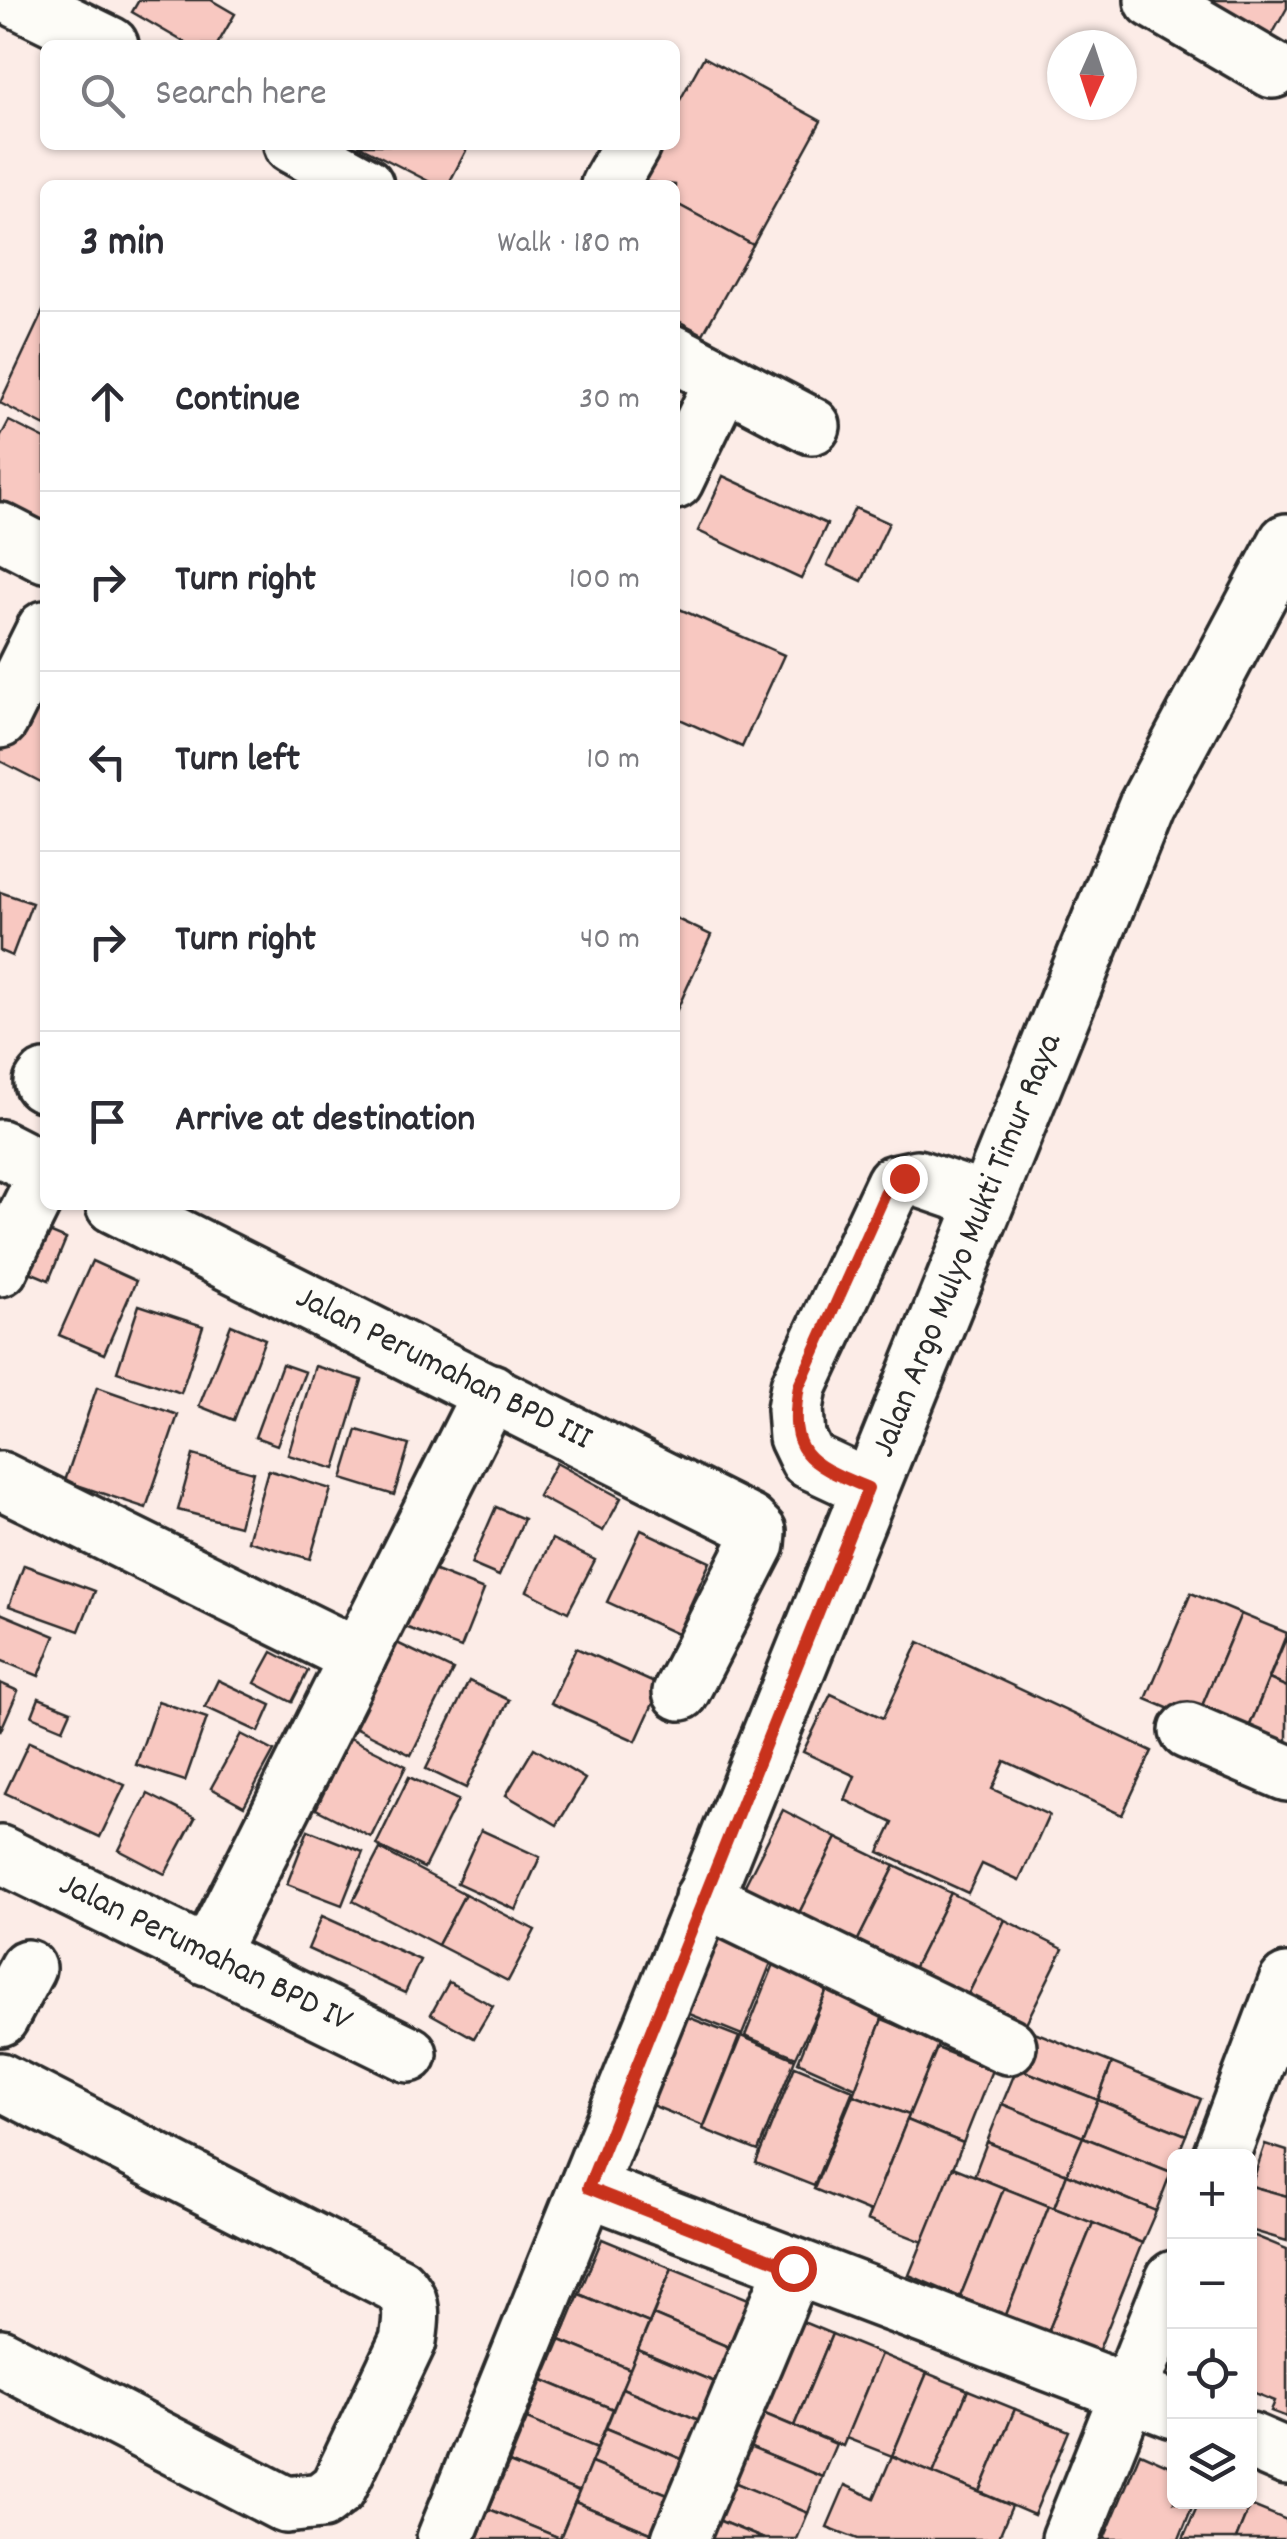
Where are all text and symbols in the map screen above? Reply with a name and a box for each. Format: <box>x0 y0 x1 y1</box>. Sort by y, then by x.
north arrow <box>1047 30 1137 120</box>
search box <box>40 40 680 150</box>
icon: search <box>75 68 130 123</box>
text: Search here <box>155 68 327 123</box>
text: 3 min <box>80 215 164 275</box>
text: Walk · 180 m <box>497 222 640 268</box>
icon: ahead <box>80 374 135 429</box>
text: Continue <box>175 374 300 429</box>
text: 30 m <box>579 378 640 424</box>
icon: right <box>80 554 135 609</box>
text: Turn right <box>175 554 316 609</box>
text: 100 m <box>569 558 640 604</box>
icon: left <box>80 734 135 789</box>
text: Turn left <box>175 734 300 789</box>
text: 10 m <box>586 738 640 784</box>
icon: right <box>80 914 135 969</box>
text: Turn right <box>175 914 316 969</box>
text: 40 m <box>580 918 640 964</box>
street label: Jalan Argo Mulyo Mukti Timur Raya <box>860 1026 1077 1465</box>
icon: arrive <box>80 1094 135 1149</box>
text: Arrive at destination <box>175 1094 475 1149</box>
route end <box>882 1156 928 1202</box>
street label: Jalan Perumahan BPD III <box>286 1274 600 1465</box>
street label: Jalan Perumahan BPD IV <box>50 1861 360 2047</box>
map controls <box>1167 2149 1257 2509</box>
button: + <box>1167 2149 1257 2239</box>
button: − <box>1167 2239 1257 2329</box>
route start <box>771 2246 817 2292</box>
button: locate <box>1167 2329 1257 2419</box>
button: layers <box>1167 2419 1257 2509</box>

